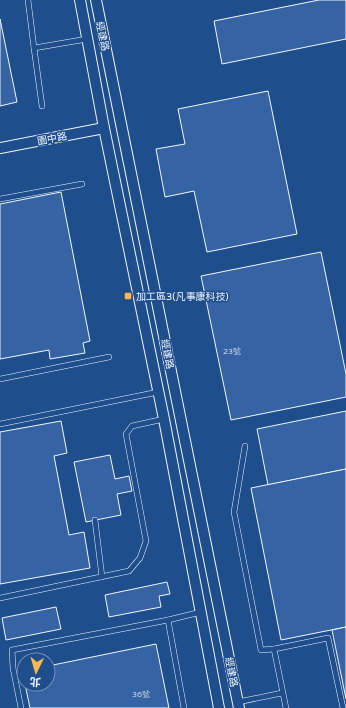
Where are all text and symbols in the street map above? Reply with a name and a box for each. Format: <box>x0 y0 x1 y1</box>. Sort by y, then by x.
street label: 經建路 <box>93 20 111 52</box>
street label: 園中路 <box>36 130 68 148</box>
marker: 加工區3(凡事康科技) <box>123 291 133 301</box>
place label: 加工區3(凡事康科技) <box>136 291 229 303</box>
street label: 經建路 <box>158 338 176 370</box>
house number: 23號 <box>223 347 241 356</box>
north arrow <box>16 652 56 692</box>
street label: 經建路 <box>222 656 240 688</box>
text: 北 <box>29 675 41 688</box>
house number: 36號 <box>132 690 150 699</box>

